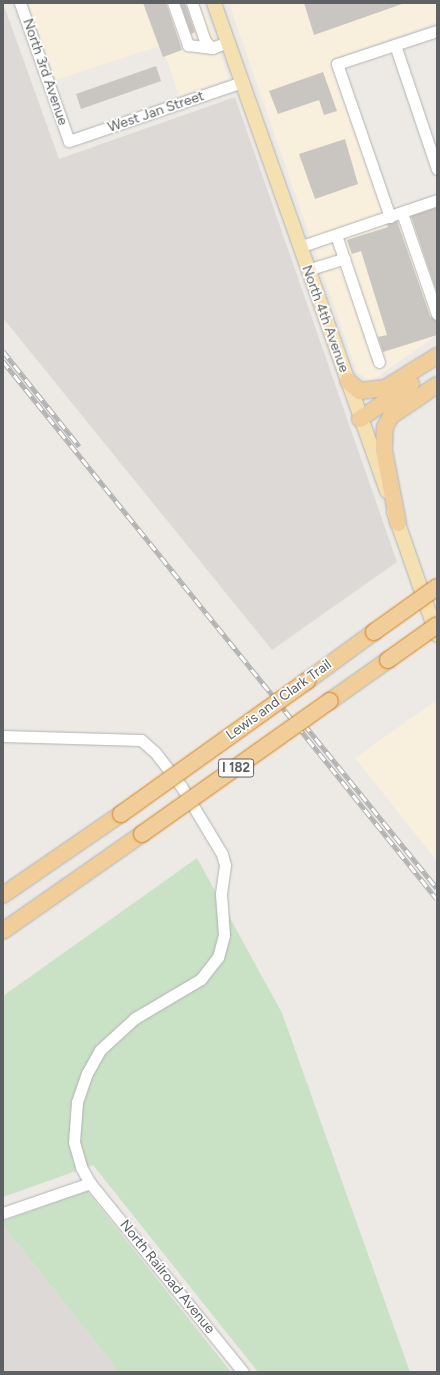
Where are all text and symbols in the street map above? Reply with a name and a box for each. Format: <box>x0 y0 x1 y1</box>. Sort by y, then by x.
street label: North 3rd Avenue <box>19 17 71 127</box>
street label: West Jan Street <box>106 88 206 136</box>
street label: North 4th Avenue <box>298 263 352 375</box>
street label: Lewis and Clark Trail <box>223 656 335 744</box>
road number: I 182 <box>218 757 254 779</box>
street label: North Railroad Avenue <box>116 1217 218 1337</box>

